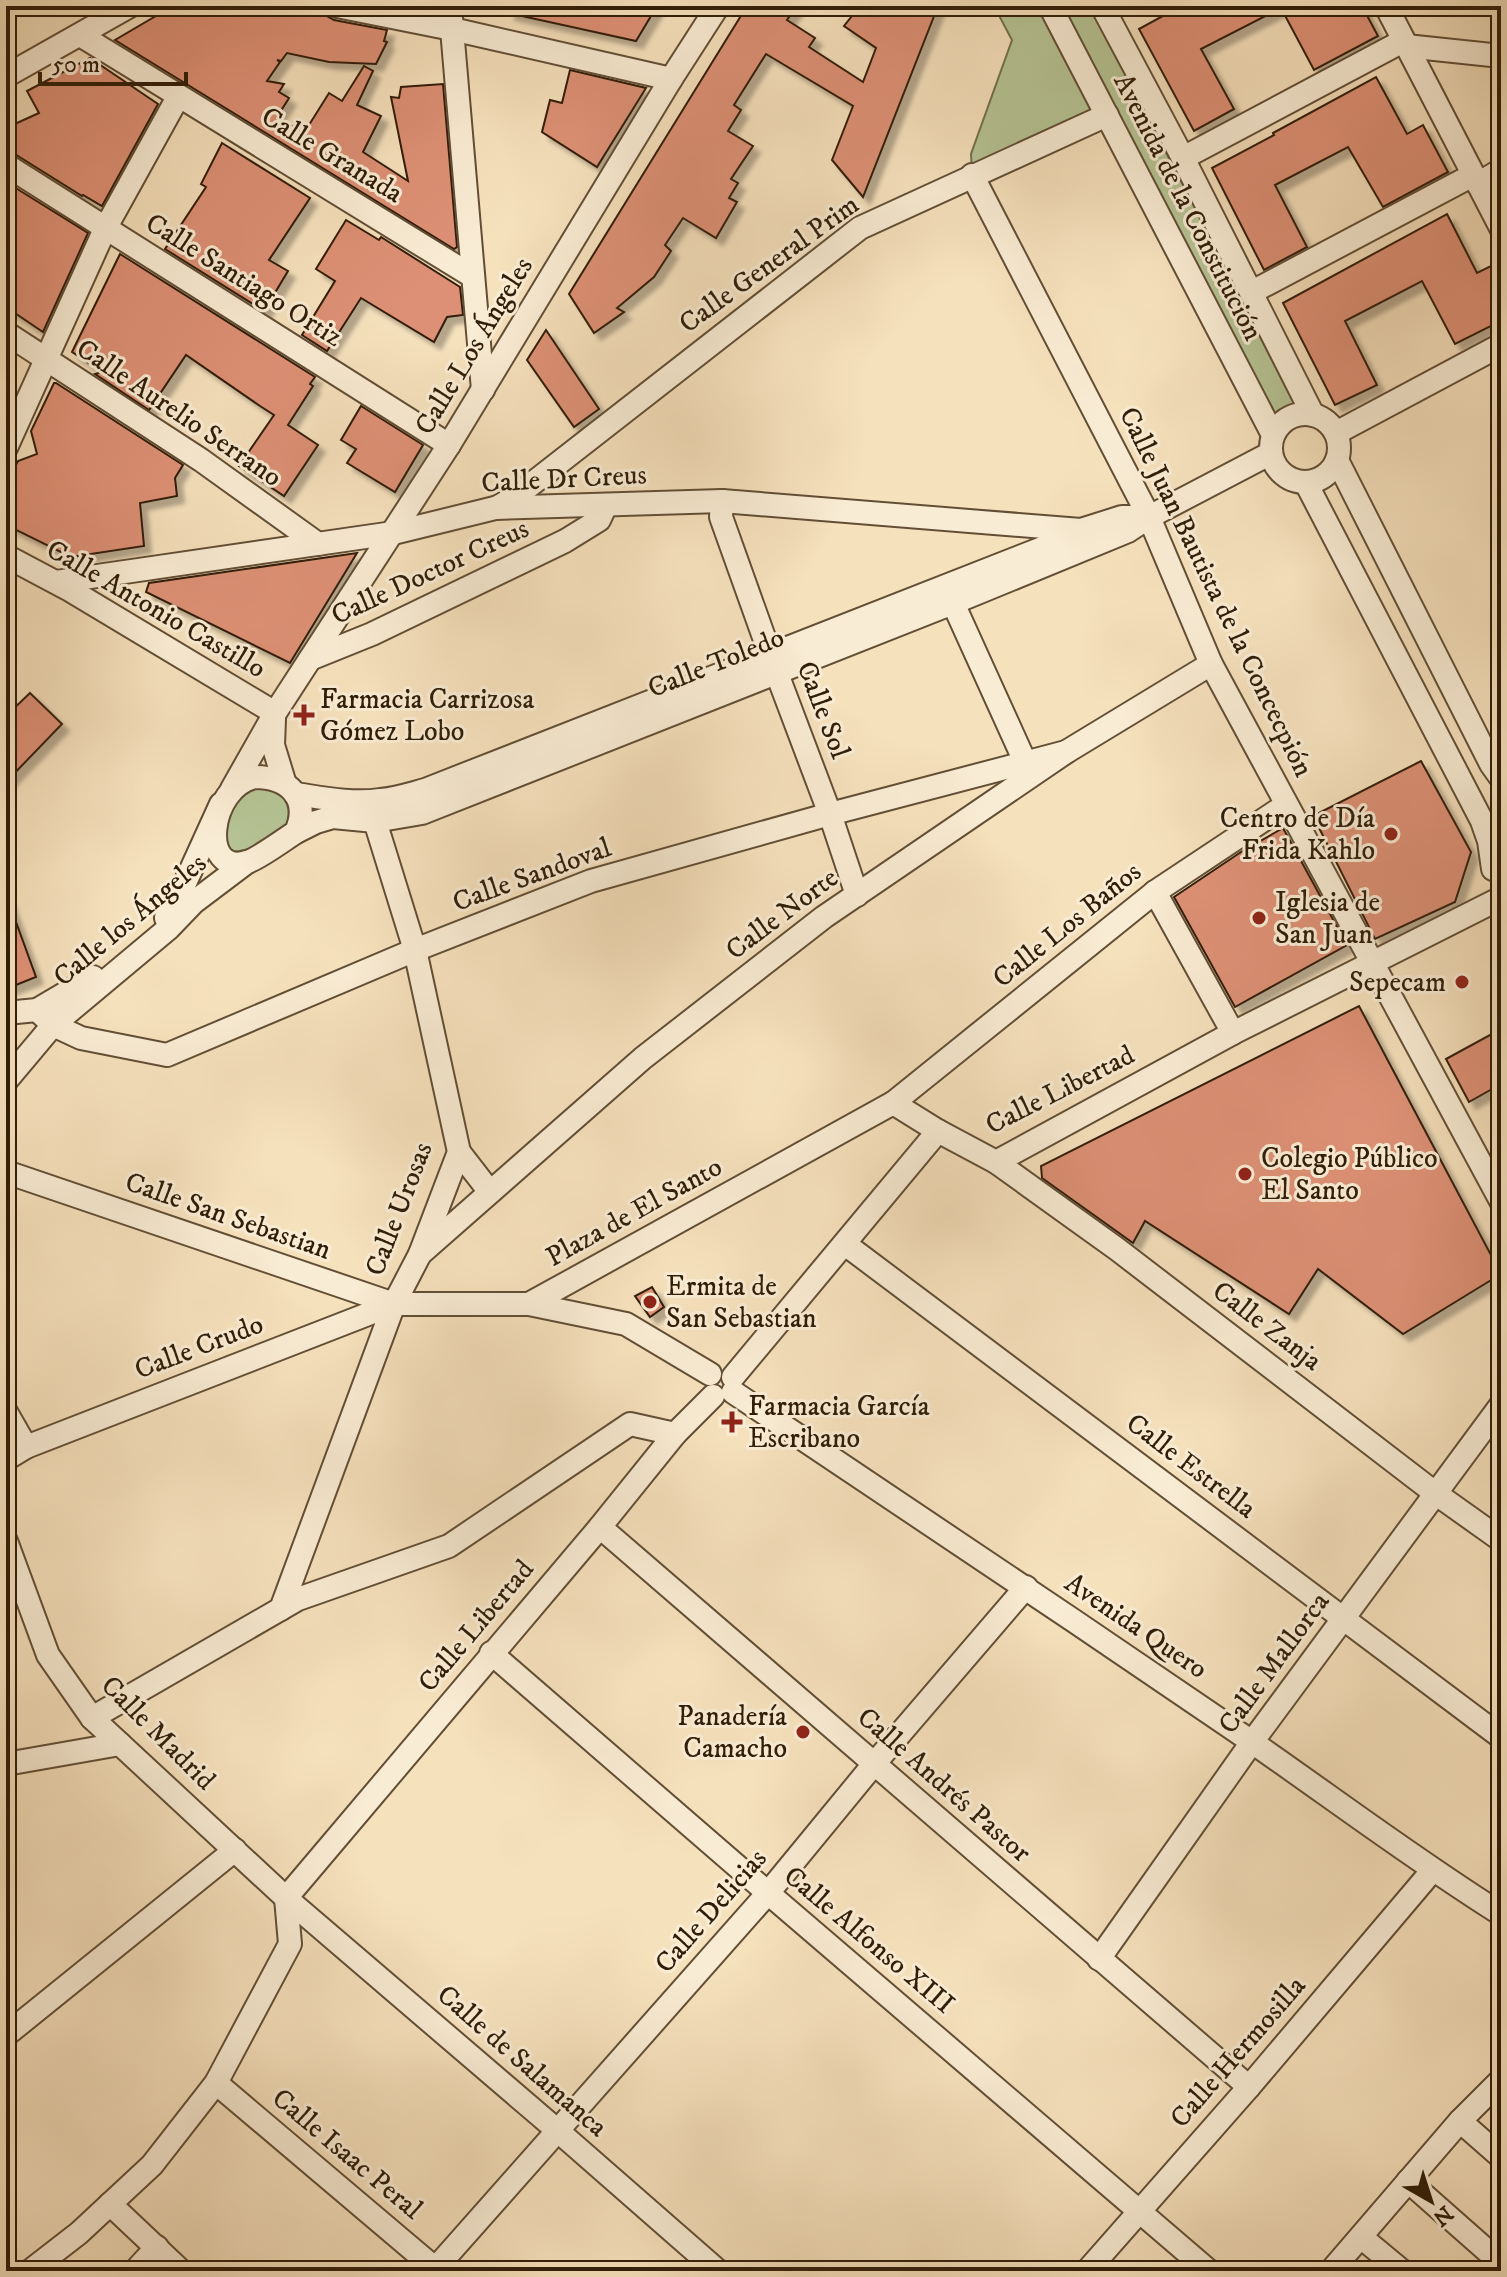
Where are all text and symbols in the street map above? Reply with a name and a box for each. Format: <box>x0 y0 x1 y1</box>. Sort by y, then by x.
scale bar <box>40 36 186 86</box>
text: 50 m <box>52 50 100 80</box>
street label: Avenida de la Constitución <box>1105 68 1271 347</box>
street label: Calle Granada <box>255 99 409 211</box>
street label: Calle General Prim <box>672 187 866 341</box>
street label: Calle Santiago Ortiz <box>139 205 349 355</box>
street label: Calle Los Ángeles <box>406 250 541 441</box>
street label: Calle Aurelio Serrano <box>69 331 289 495</box>
street label: Calle Juan Bautista de la Concecpión <box>1111 401 1321 783</box>
street label: Calle Dr Creus <box>480 457 648 501</box>
street label: Calle Doctor Creus <box>326 511 534 633</box>
street label: Calle Antonio Castillo <box>40 532 272 686</box>
street label: Calle Toledo <box>643 620 789 706</box>
street label: Calle Sol <box>788 656 858 764</box>
place label: Farmacia Carrizosa Gómez Lobo <box>320 682 534 749</box>
marker: Farmacia Carrizosa Gómez Lobo <box>295 706 313 724</box>
place label: Centro de Día Frida Kahlo <box>1220 801 1375 868</box>
marker: Centro de Día Frida Kahlo <box>1382 825 1400 843</box>
street label: Calle Sandoval <box>448 830 617 920</box>
street label: Calle los Ángeles <box>46 845 214 994</box>
street label: Calle Los Baños <box>986 854 1148 996</box>
street label: Calle Norte <box>719 860 845 968</box>
place label: Iglesia de San Juan <box>1275 885 1380 952</box>
marker: Iglesia de San Juan <box>1250 909 1268 927</box>
place label: Sepecam <box>1349 965 1446 1000</box>
marker: Sepecam <box>1453 973 1471 991</box>
street label: Calle Libertad <box>980 1038 1140 1142</box>
street label: Calle Urosas <box>358 1137 440 1281</box>
place label: Colegio Público El Santo <box>1261 1141 1438 1208</box>
street label: Plaza de El Santo <box>540 1149 728 1275</box>
street label: Calle San Sebastian <box>120 1164 336 1268</box>
marker: Colegio Público El Santo <box>1236 1165 1254 1183</box>
place label: Ermita de San Sebastian <box>666 1269 817 1336</box>
street label: Calle Zanja <box>1205 1274 1329 1379</box>
marker: Ermita de San Sebastian <box>641 1293 659 1311</box>
street label: Calle Crudo <box>130 1307 268 1387</box>
place label: Farmacia García Escribano <box>748 1389 930 1456</box>
street label: Calle Estrella <box>1119 1406 1263 1526</box>
marker: Farmacia García Escribano <box>723 1413 741 1431</box>
street label: Calle Libertad <box>410 1553 542 1699</box>
street label: Avenida Quero <box>1058 1565 1214 1687</box>
street label: Calle Mallorca <box>1211 1585 1337 1741</box>
street label: Calle Madrid <box>93 1668 223 1798</box>
place label: Panadería Camacho <box>677 1699 787 1766</box>
street label: Calle Andrés Pastor <box>850 1700 1039 1870</box>
marker: Panadería Camacho <box>794 1723 812 1741</box>
street label: Calle Delicias <box>647 1842 775 1980</box>
street label: Calle Alfonso XIII <box>777 1858 961 2022</box>
street label: Calle Hermosilla <box>1163 1969 1314 2135</box>
street label: Calle de Salamanca <box>429 1977 615 2145</box>
street label: Calle Isaac Peral <box>265 2081 430 2227</box>
north arrow <box>1391 2161 1471 2241</box>
text: N <box>1427 2199 1458 2232</box>

